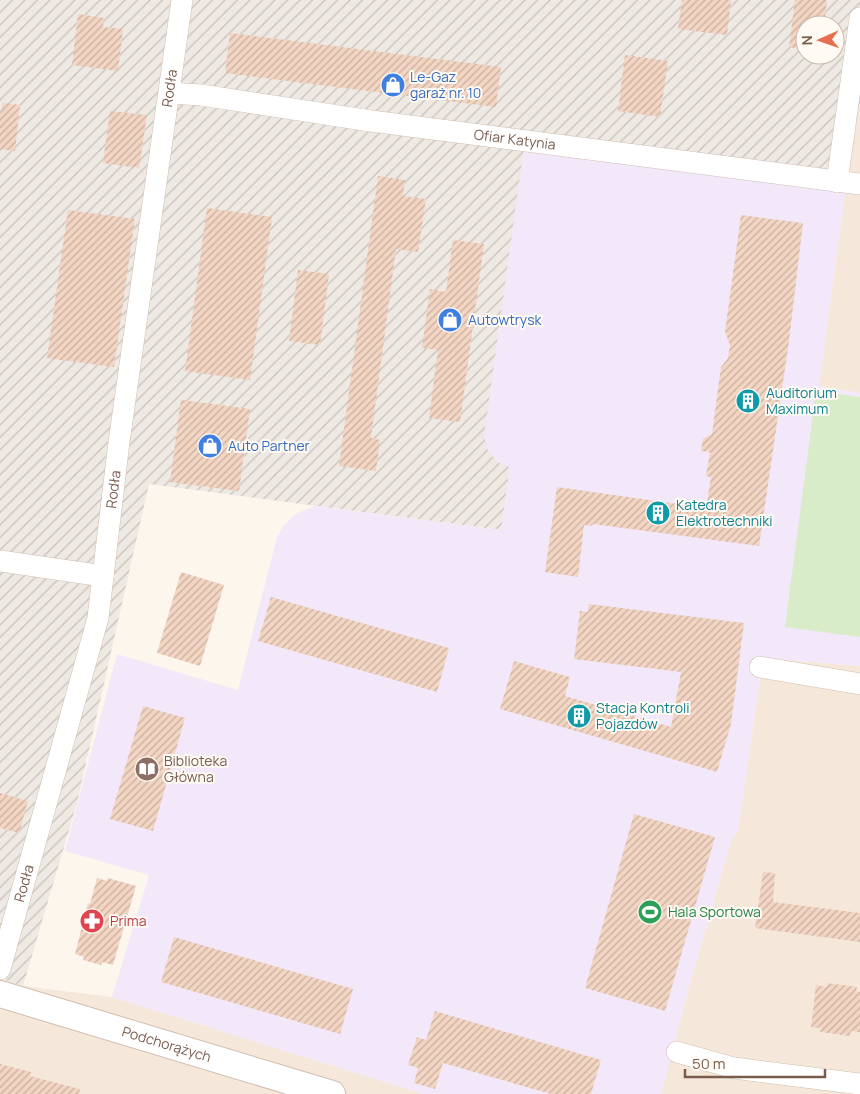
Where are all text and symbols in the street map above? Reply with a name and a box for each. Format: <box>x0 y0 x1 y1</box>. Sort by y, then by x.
north arrow <box>795 15 845 65</box>
text: N <box>797 35 816 46</box>
place label: Le-Gaz garaż nr. 10 <box>410 67 481 102</box>
street label: Rodła <box>157 68 181 108</box>
shop icon: Le-Gaz garaż nr. 10 <box>380 72 406 98</box>
street label: Ofiar Katynia <box>473 124 557 154</box>
shop icon: Autowtrysk <box>437 307 463 333</box>
place label: Autowtrysk <box>468 310 543 329</box>
place label: Auditorium Maximum <box>766 383 837 418</box>
building icon: Auditorium Maximum <box>735 388 761 414</box>
shop icon: Auto Partner <box>197 433 223 459</box>
place label: Auto Partner <box>228 436 310 455</box>
street label: Rodła <box>101 469 125 509</box>
place label: Katedra Elektrotechniki <box>676 495 773 530</box>
building icon: Katedra Elektrotechniki <box>645 500 671 526</box>
place label: Stacja Kontroli Pojazdów <box>596 698 690 733</box>
building icon: Stacja Kontroli Pojazdów <box>566 703 592 729</box>
place label: Biblioteka Główna <box>164 751 227 786</box>
library icon: Biblioteka Główna <box>134 756 160 782</box>
street label: Rodła <box>9 862 38 904</box>
sports icon: Hala Sportowa <box>637 899 663 925</box>
place label: Hala Sportowa <box>668 902 761 921</box>
pharmacy icon: Prima <box>79 908 105 934</box>
place label: Prima <box>110 911 146 930</box>
street label: Podchorążych <box>120 1021 214 1066</box>
scale bar <box>685 1046 825 1078</box>
text: 50 m <box>692 1053 726 1074</box>

